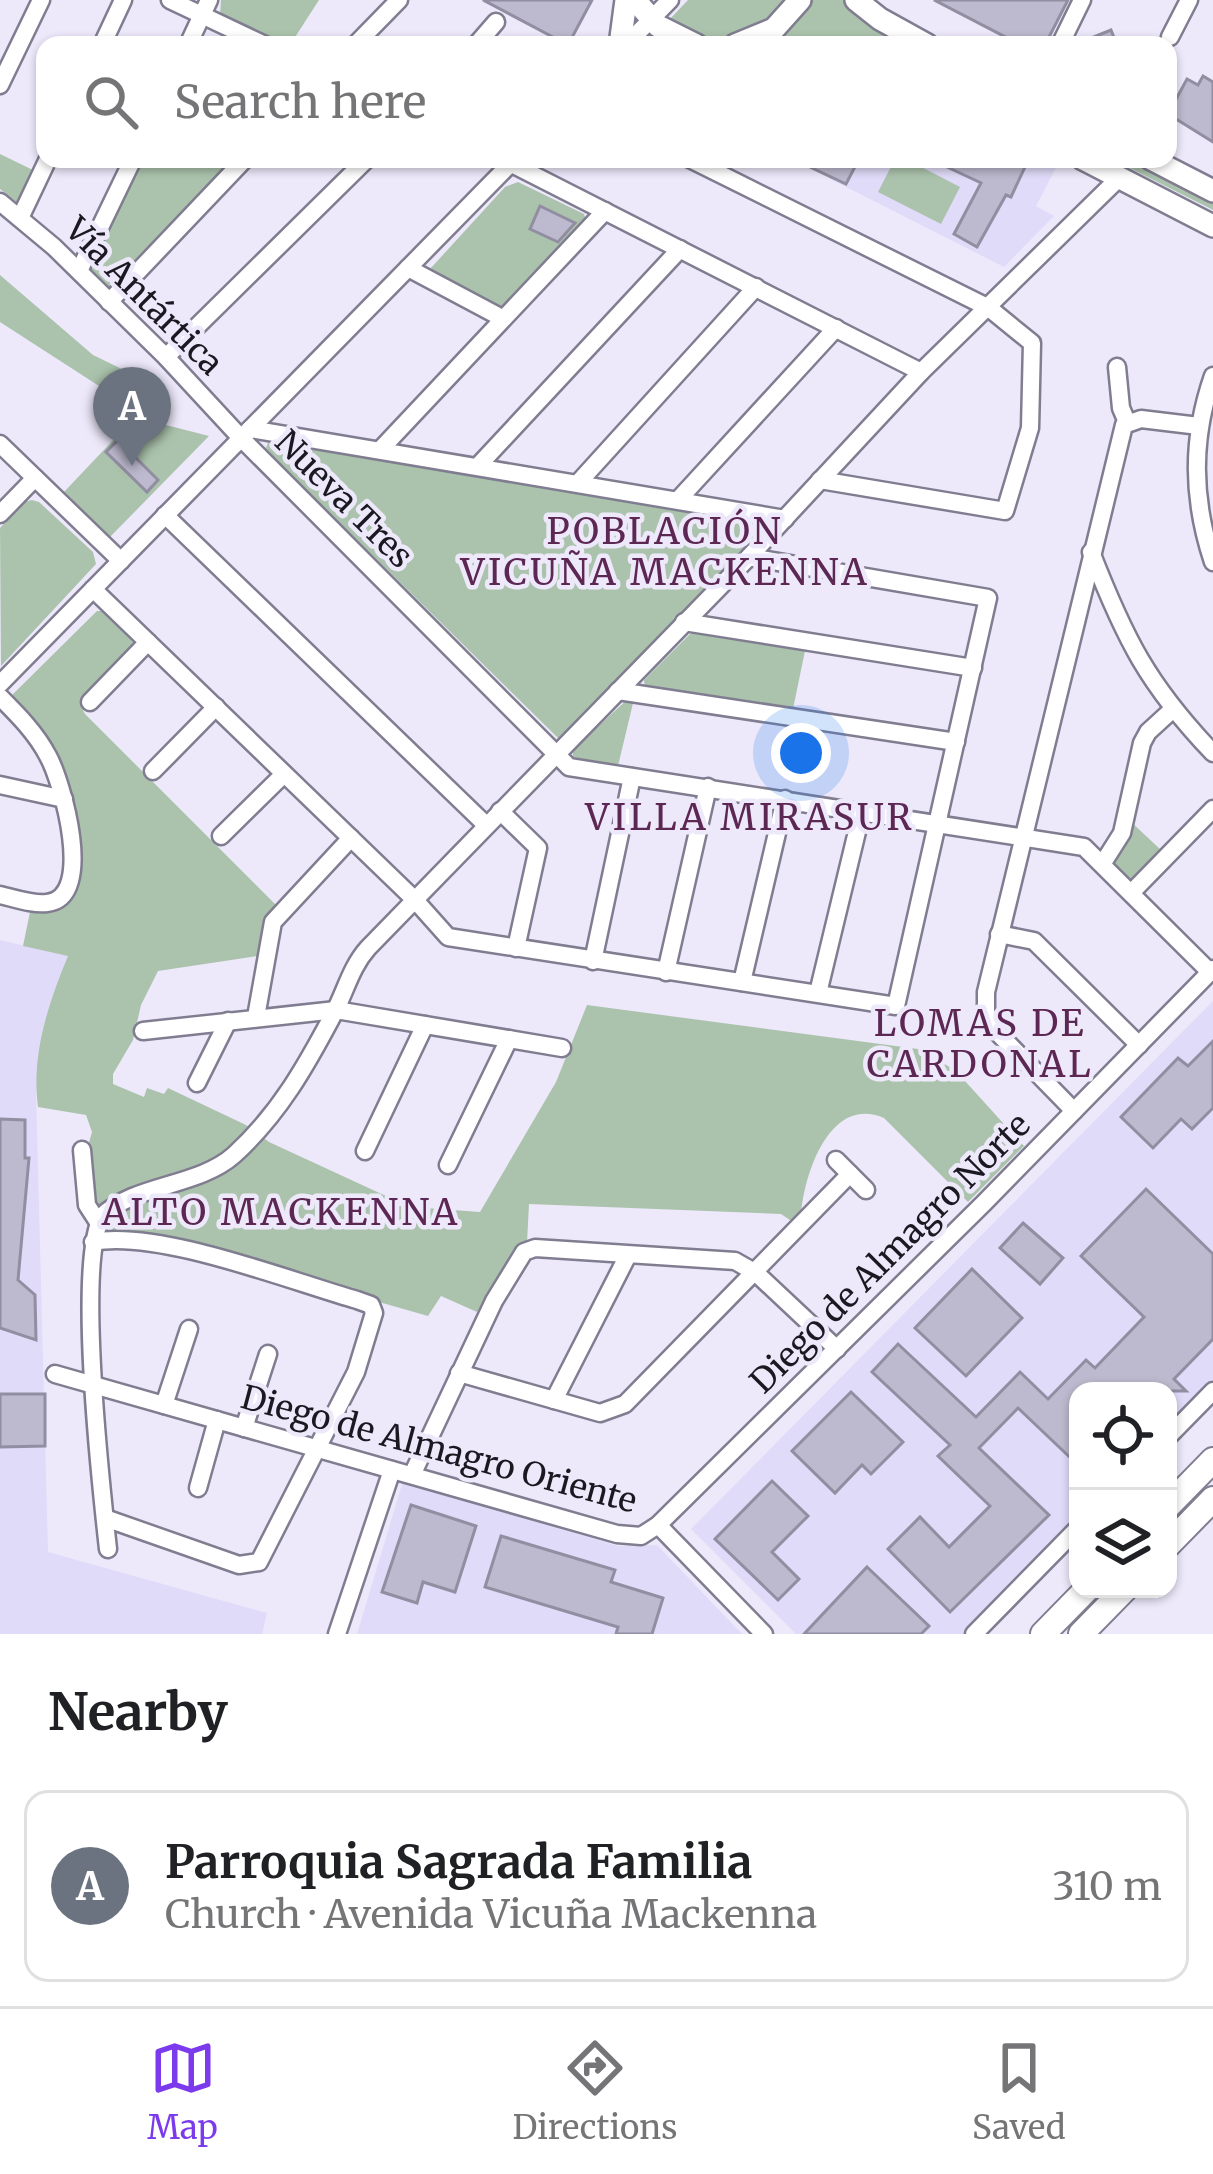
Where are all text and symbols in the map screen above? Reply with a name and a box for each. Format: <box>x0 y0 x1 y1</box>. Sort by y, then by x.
search box <box>36 36 1177 168</box>
icon: search <box>78 69 144 135</box>
text: Search here <box>174 74 426 130</box>
street label: Vía Antártica <box>56 208 231 383</box>
pin: A <box>93 367 171 466</box>
street label: Nueva Tres <box>267 422 421 576</box>
district label: POBLACIÓN VICUÑA MACKENNA <box>459 508 870 595</box>
your location <box>771 723 831 783</box>
district label: VILLA MIRASUR <box>584 795 915 840</box>
district label: LOMAS DE CARDONAL <box>866 1001 1094 1087</box>
street label: Diego de Almagro Norte <box>741 1104 1039 1402</box>
district label: ALTO MACKENNA <box>101 1190 460 1235</box>
street label: Diego de Almagro Oriente <box>237 1376 641 1522</box>
map controls <box>1069 1382 1177 1598</box>
button: locate <box>1069 1382 1177 1490</box>
button: layers <box>1069 1490 1177 1598</box>
text: Nearby <box>48 1680 228 1744</box>
text: Parroquia Sagrada Familia <box>165 1834 752 1890</box>
text: A <box>76 1862 104 1911</box>
text: 310 m <box>1052 1862 1162 1911</box>
text: Church · Avenida Vicuña Mackenna <box>165 1890 817 1939</box>
tab: Map <box>147 2035 218 2148</box>
tab: Directions <box>512 2035 677 2148</box>
tab: Saved <box>972 2035 1066 2148</box>

